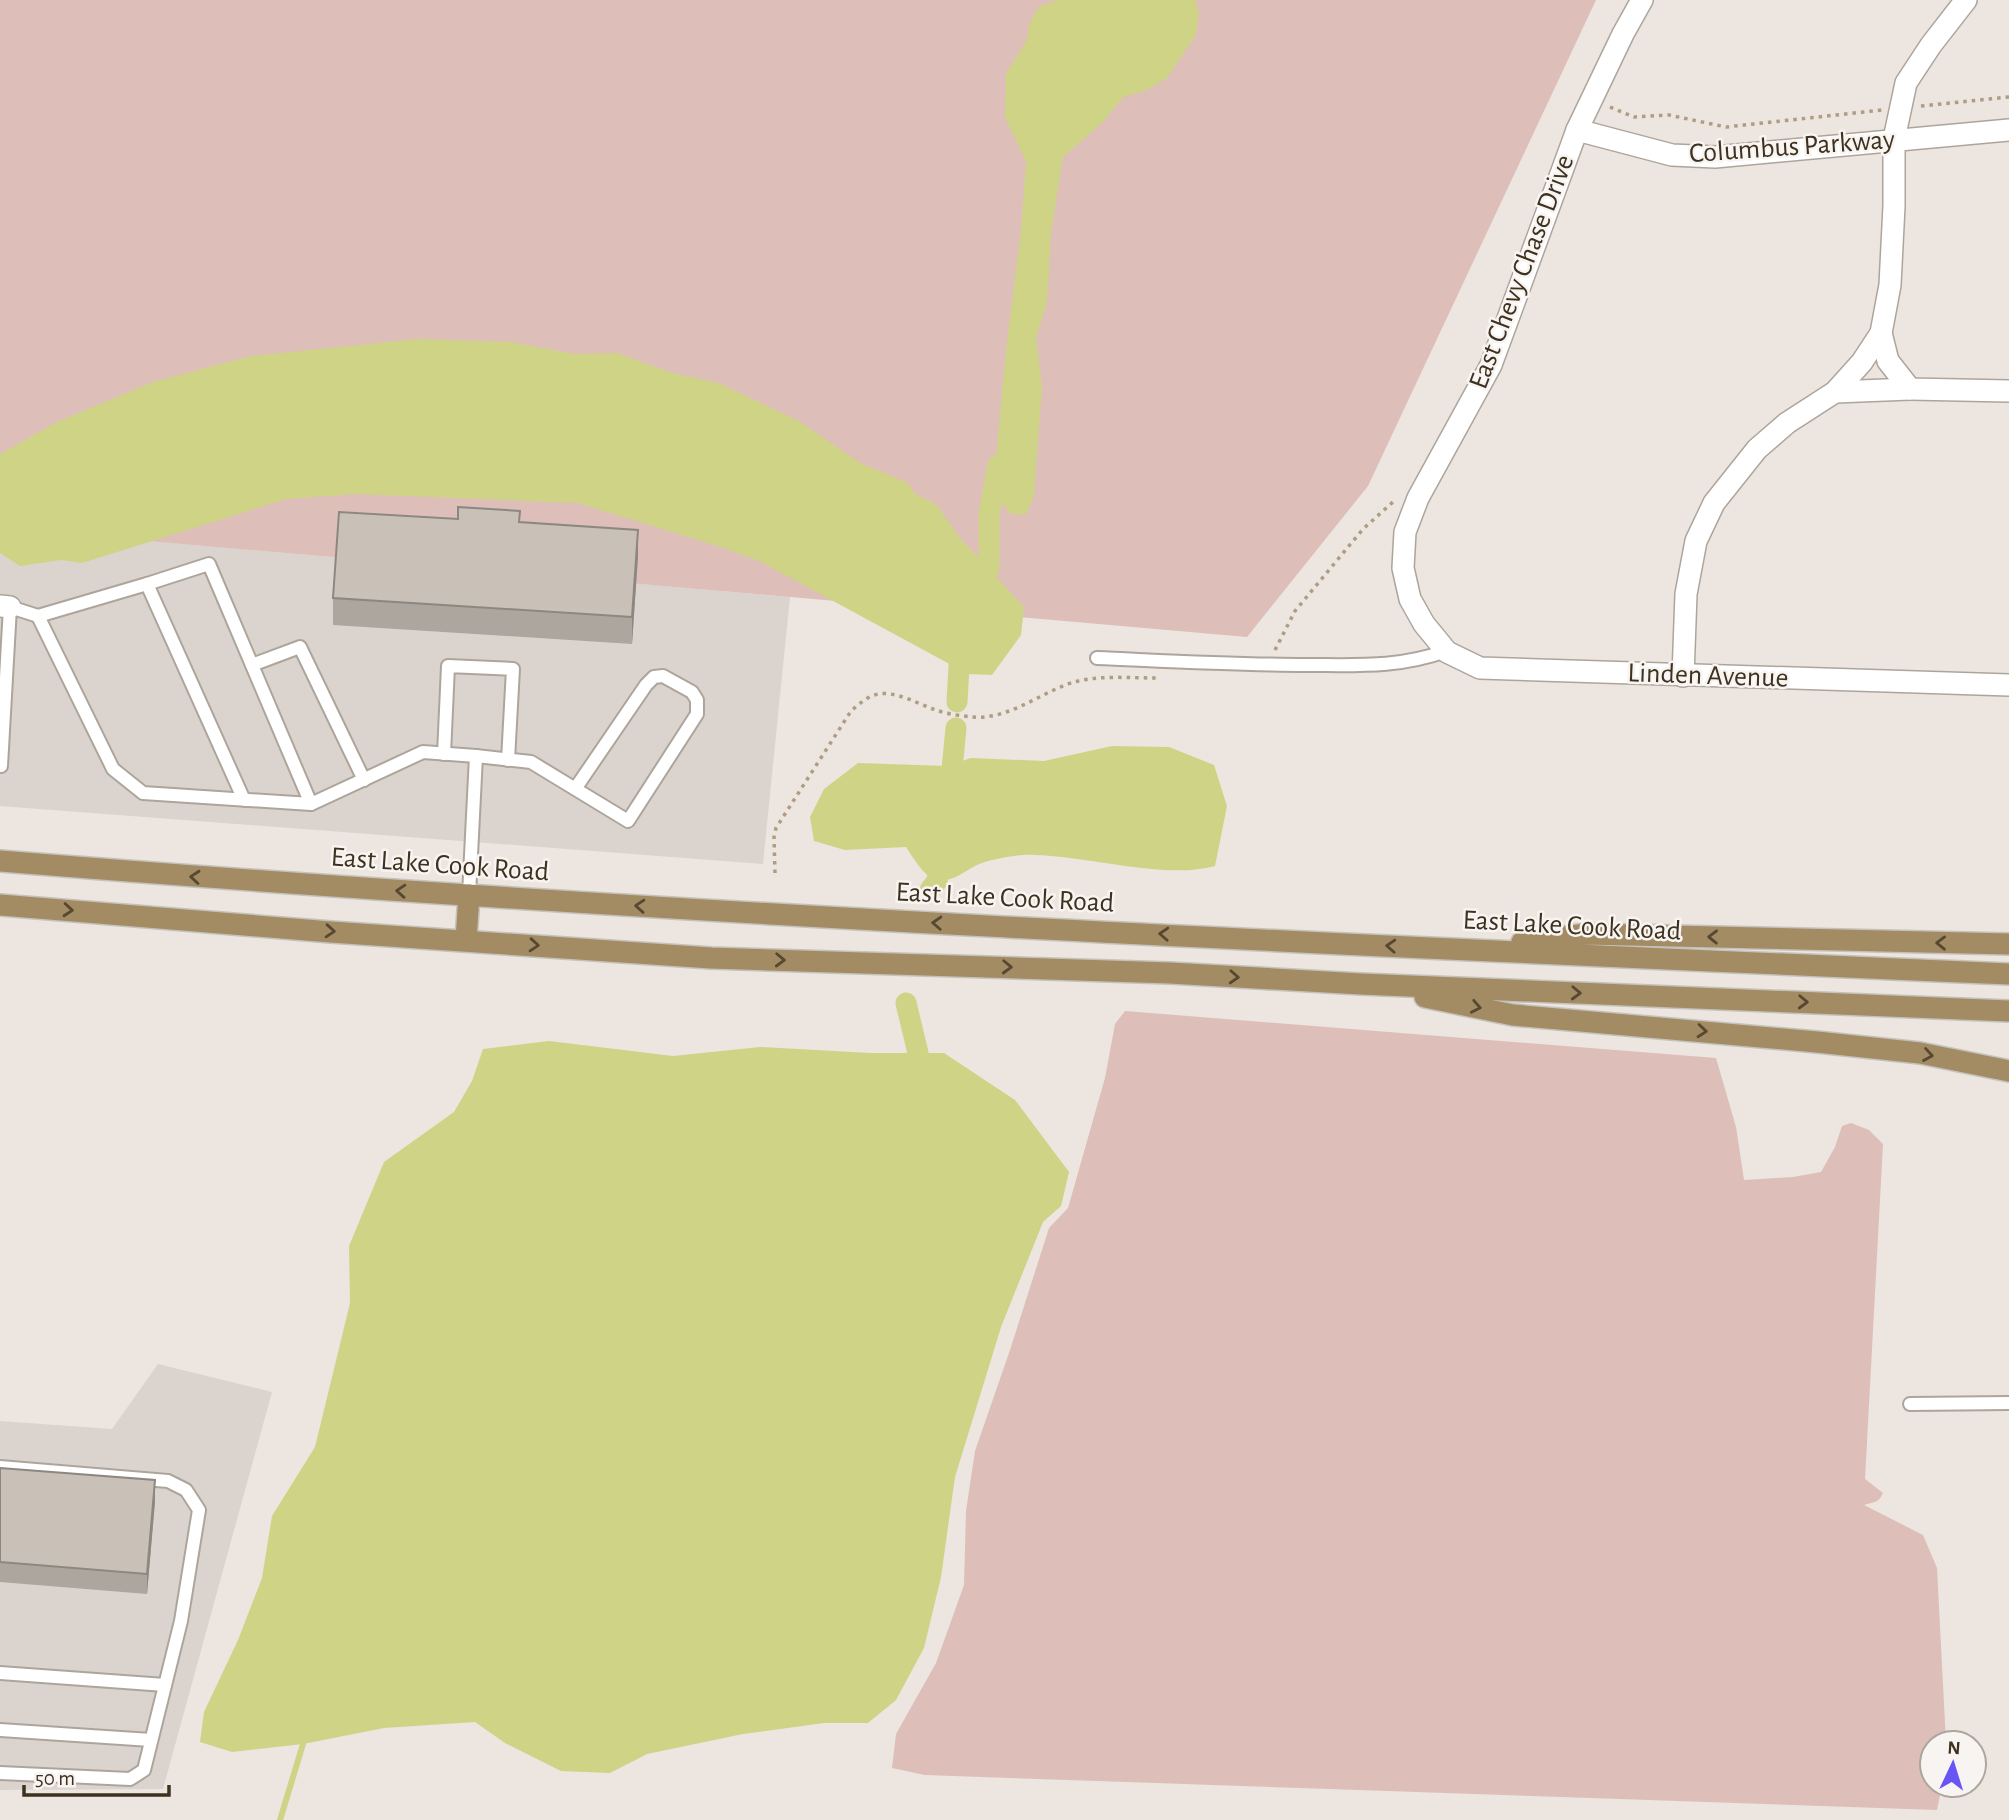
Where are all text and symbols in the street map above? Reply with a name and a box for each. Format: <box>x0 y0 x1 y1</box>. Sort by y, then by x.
street label: Columbus Parkway <box>1688 126 1896 168</box>
street label: East Chevy Chase Drive <box>1464 151 1580 393</box>
street label: Linden Avenue <box>1627 659 1789 693</box>
street label: East Lake Cook Road <box>330 843 550 887</box>
one-way arrow <box>189 870 200 885</box>
street label: East Lake Cook Road <box>895 878 1115 918</box>
one-way arrow <box>395 884 406 899</box>
one-way arrow <box>634 899 645 914</box>
one-way arrow <box>63 902 74 917</box>
street label: East Lake Cook Road <box>1462 906 1682 946</box>
one-way arrow <box>931 915 942 930</box>
one-way arrow <box>325 923 336 938</box>
one-way arrow <box>1158 927 1169 942</box>
one-way arrow <box>1708 930 1719 945</box>
one-way arrow <box>1935 935 1946 950</box>
one-way arrow <box>529 937 540 952</box>
one-way arrow <box>1385 938 1396 953</box>
one-way arrow <box>775 952 785 968</box>
one-way arrow <box>1002 960 1013 975</box>
one-way arrow <box>1229 969 1240 984</box>
one-way arrow <box>1571 985 1582 1000</box>
one-way arrow <box>1798 995 1809 1010</box>
one-way arrow <box>1470 999 1482 1014</box>
one-way arrow <box>1697 1023 1708 1038</box>
one-way arrow <box>1922 1047 1934 1062</box>
north arrow <box>1918 1729 1988 1799</box>
text: N <box>1947 1739 1961 1758</box>
scale bar <box>24 1754 170 1798</box>
text: 50 m <box>35 1768 75 1789</box>

